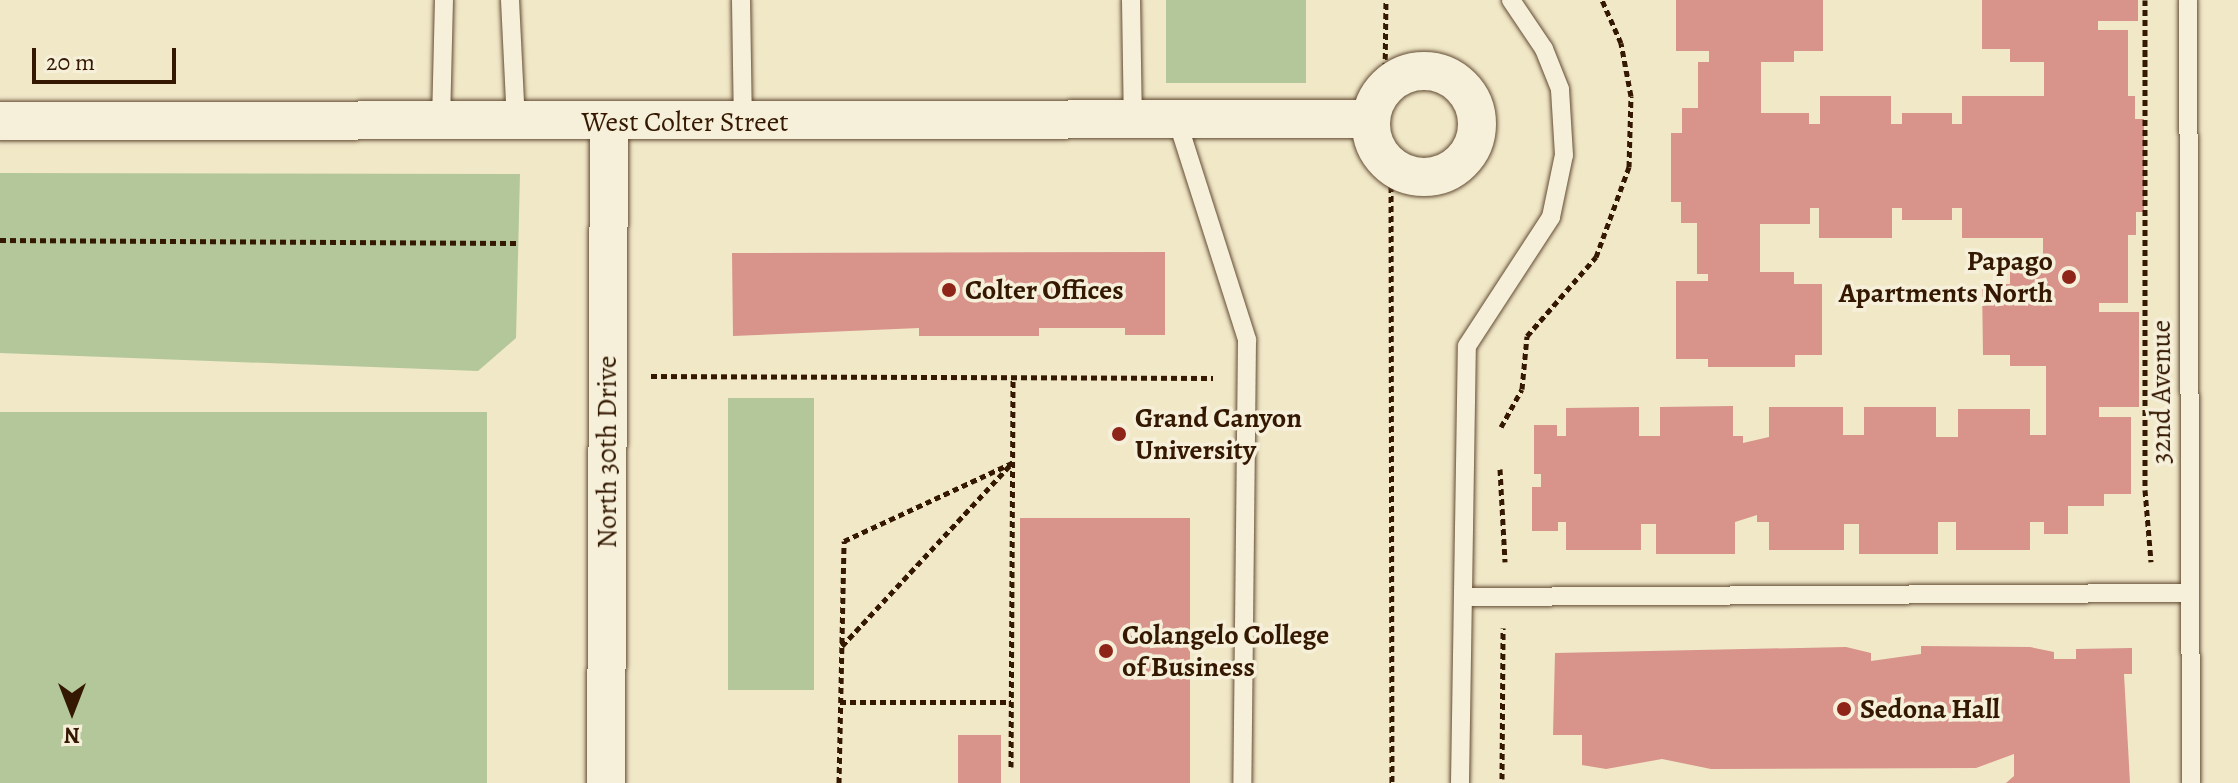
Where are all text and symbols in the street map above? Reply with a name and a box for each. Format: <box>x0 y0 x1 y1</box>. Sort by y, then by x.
scale bar <box>36 32 180 82</box>
text: 20 m <box>46 46 95 78</box>
street label: West Colter Street <box>581 105 789 139</box>
place label: Papago Apartments North <box>1839 244 2053 310</box>
marker: Papago Apartments North <box>2060 268 2078 286</box>
place label: Colter Offices <box>965 273 1124 307</box>
marker: Colter Offices <box>940 281 958 299</box>
street label: 32nd Avenue <box>2144 320 2178 464</box>
street label: North 30th Drive <box>590 355 624 549</box>
place label: Grand Canyon University <box>1135 401 1302 467</box>
marker: Grand Canyon University <box>1110 425 1128 443</box>
place label: Colangelo College of Business <box>1122 618 1329 684</box>
marker: Colangelo College of Business <box>1097 642 1115 660</box>
north arrow <box>32 671 112 751</box>
place label: Sedona Hall <box>1860 692 2000 726</box>
marker: Sedona Hall <box>1835 700 1853 718</box>
text: N <box>64 720 80 750</box>

